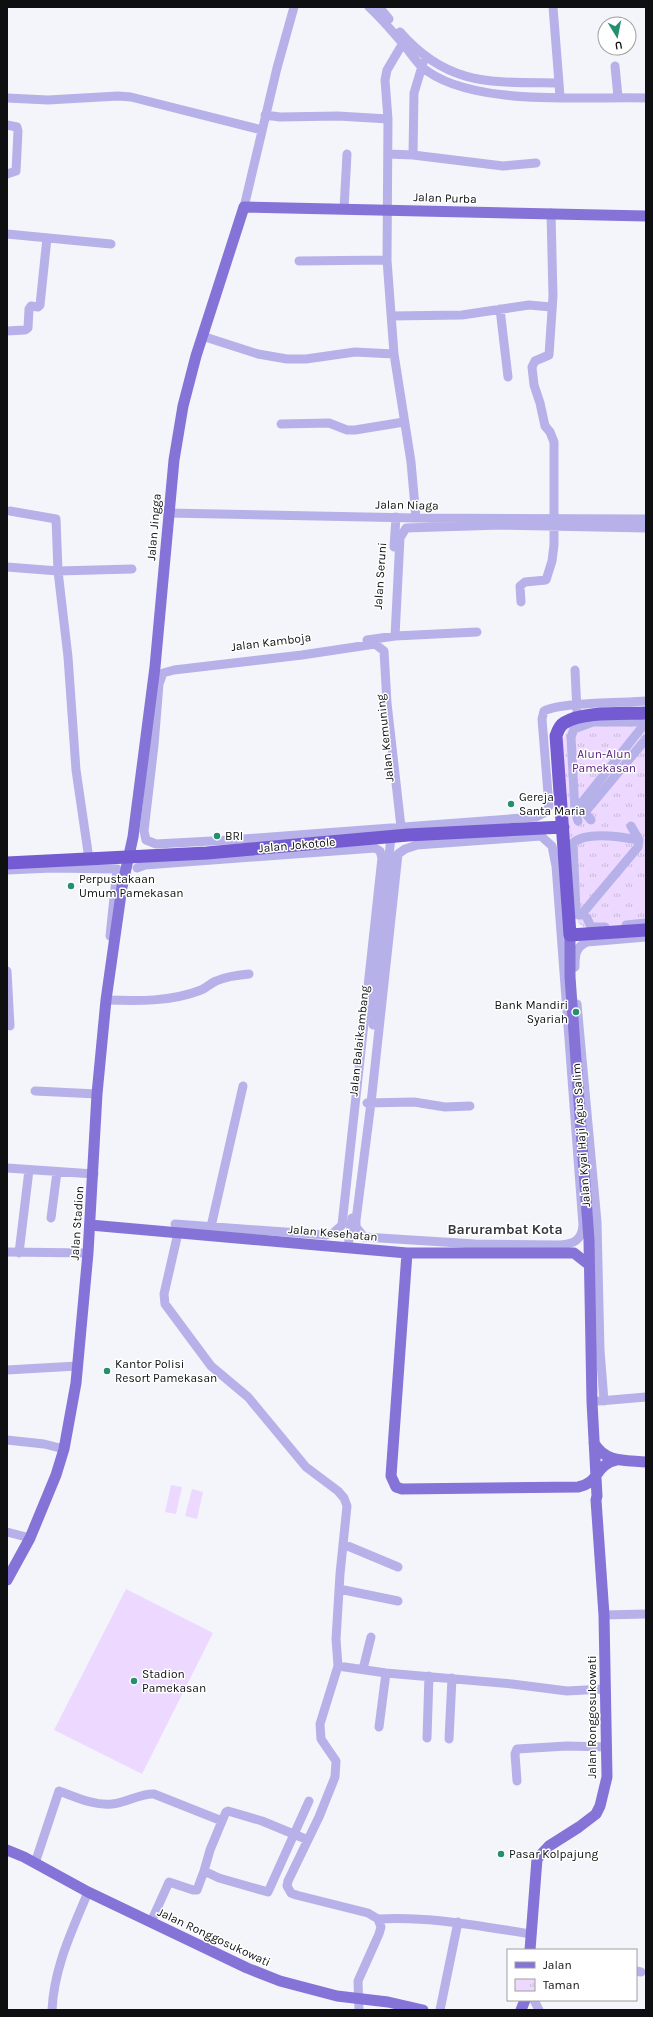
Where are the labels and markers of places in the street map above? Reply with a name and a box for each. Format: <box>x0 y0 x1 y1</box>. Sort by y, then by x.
place label: Gereja Santa Maria <box>519 790 585 818</box>
marker: Gereja Santa Maria <box>506 799 516 809</box>
place label: BRI <box>225 829 243 843</box>
marker: BRI <box>212 831 222 841</box>
place label: Perpustakaan Umum Pamekasan <box>79 872 184 900</box>
marker: Perpustakaan Umum Pamekasan <box>66 881 76 891</box>
place label: Bank Mandiri Syariah <box>494 998 568 1026</box>
marker: Bank Mandiri Syariah <box>571 1007 581 1017</box>
place label: Kantor Polisi Resort Pamekasan <box>115 1357 217 1385</box>
marker: Kantor Polisi Resort Pamekasan <box>102 1366 112 1376</box>
place label: Stadion Pamekasan <box>142 1667 206 1695</box>
marker: Stadion Pamekasan <box>129 1676 139 1686</box>
place label: Pasar Kolpajung <box>509 1847 598 1861</box>
marker: Pasar Kolpajung <box>496 1849 506 1859</box>

